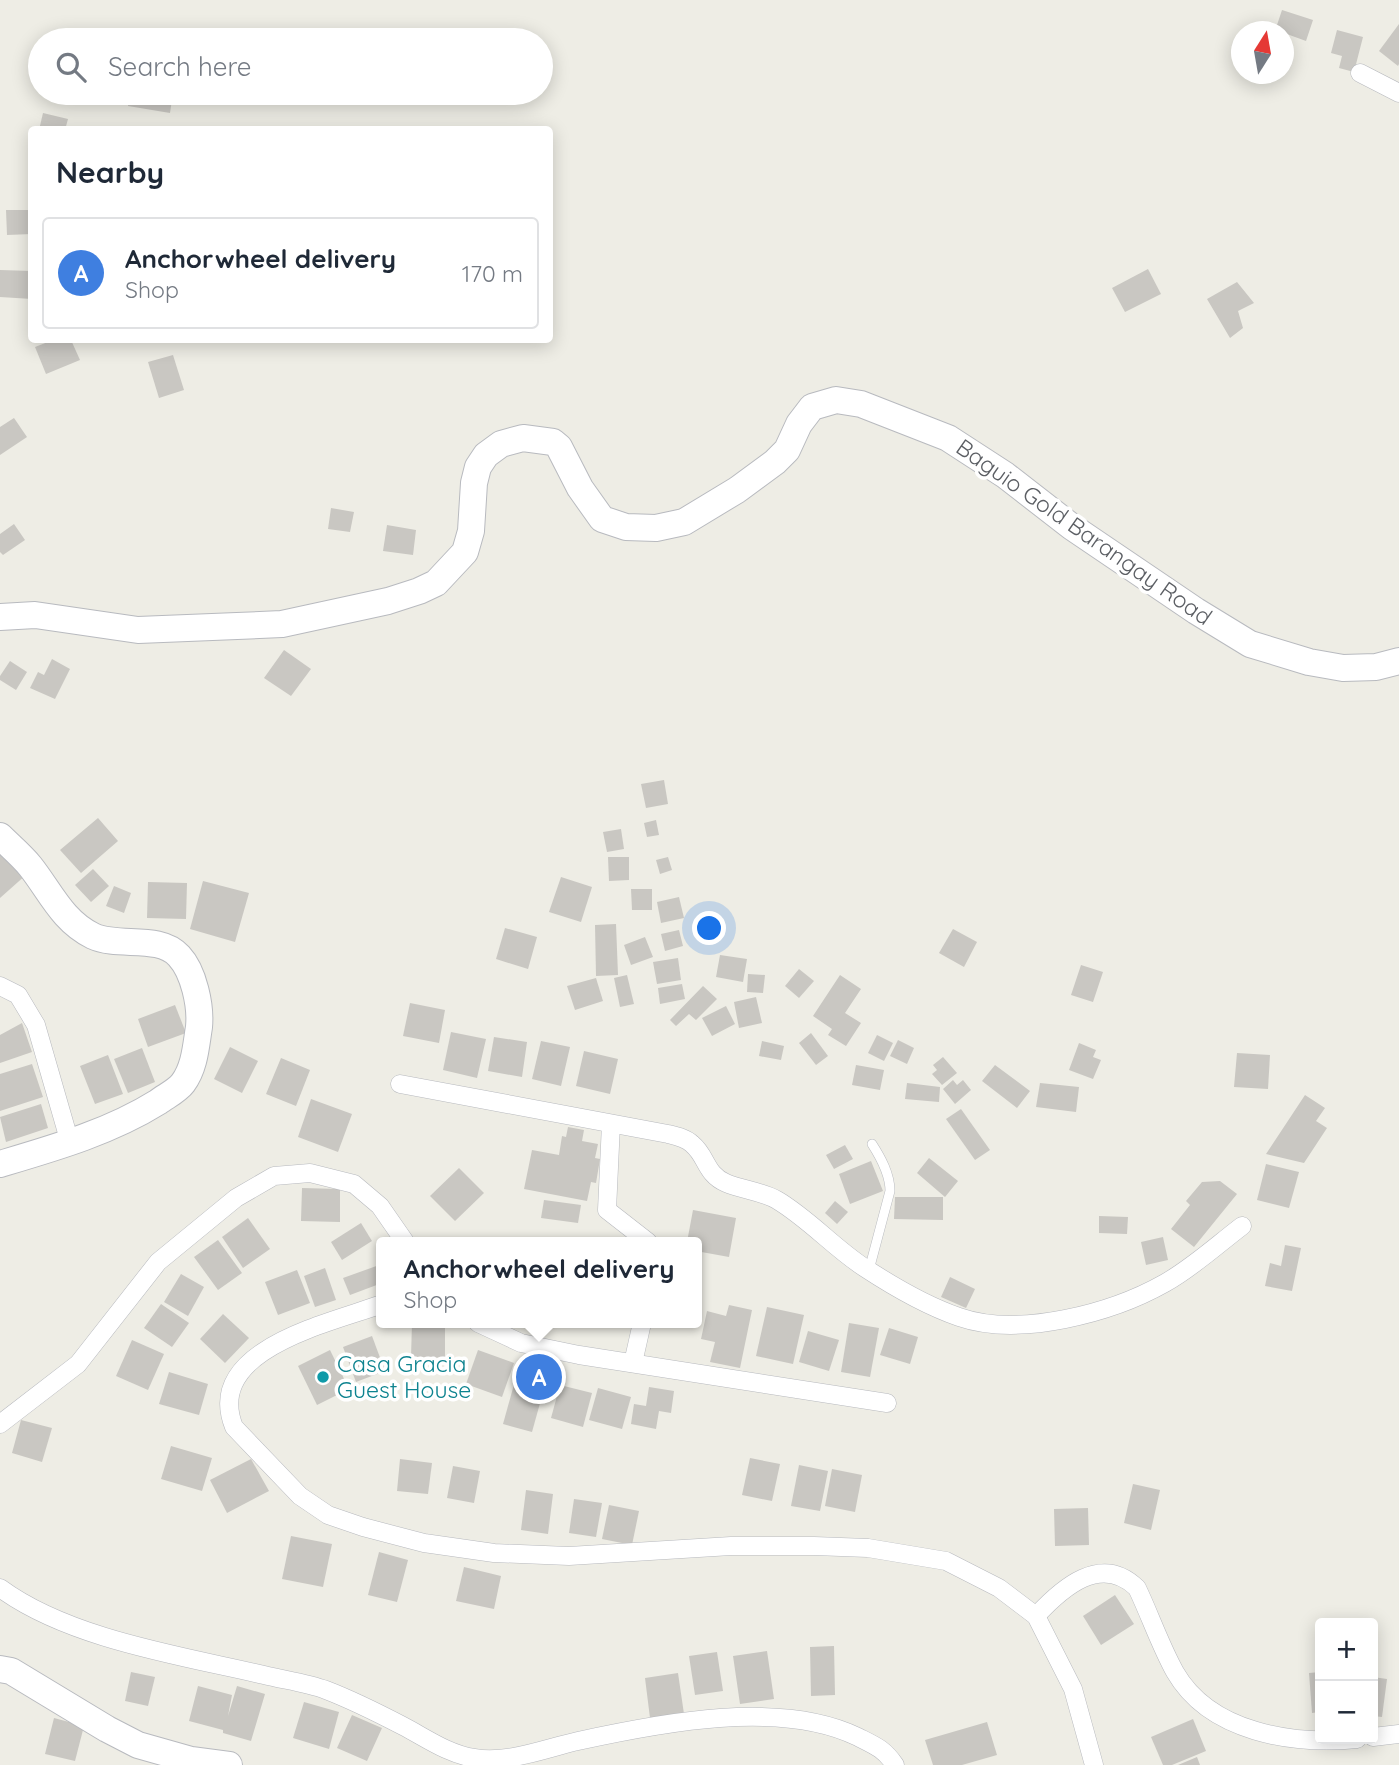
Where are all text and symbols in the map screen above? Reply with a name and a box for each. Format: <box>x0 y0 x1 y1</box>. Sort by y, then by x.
north arrow <box>1231 21 1294 84</box>
search box <box>28 28 553 105</box>
icon: search <box>52 48 90 86</box>
text: Search here <box>108 50 252 83</box>
text: Nearby <box>56 153 164 191</box>
text: Anchorwheel delivery <box>125 242 396 275</box>
text: A <box>74 259 88 288</box>
text: 170 m <box>462 259 523 288</box>
text: Shop <box>125 275 179 304</box>
street label: Baguio Gold Barangay Road <box>951 432 1218 631</box>
your location <box>692 911 726 945</box>
popup <box>376 1237 702 1328</box>
text: Anchorwheel delivery <box>403 1252 675 1285</box>
text: Shop <box>403 1285 457 1314</box>
place label: Casa Gracia Guest House <box>337 1349 471 1404</box>
pin: A <box>516 1351 562 1403</box>
marker: Casa Gracia Guest House <box>315 1369 331 1385</box>
map controls <box>1315 1618 1378 1744</box>
button: + <box>1315 1618 1378 1681</box>
button: − <box>1315 1681 1378 1744</box>

